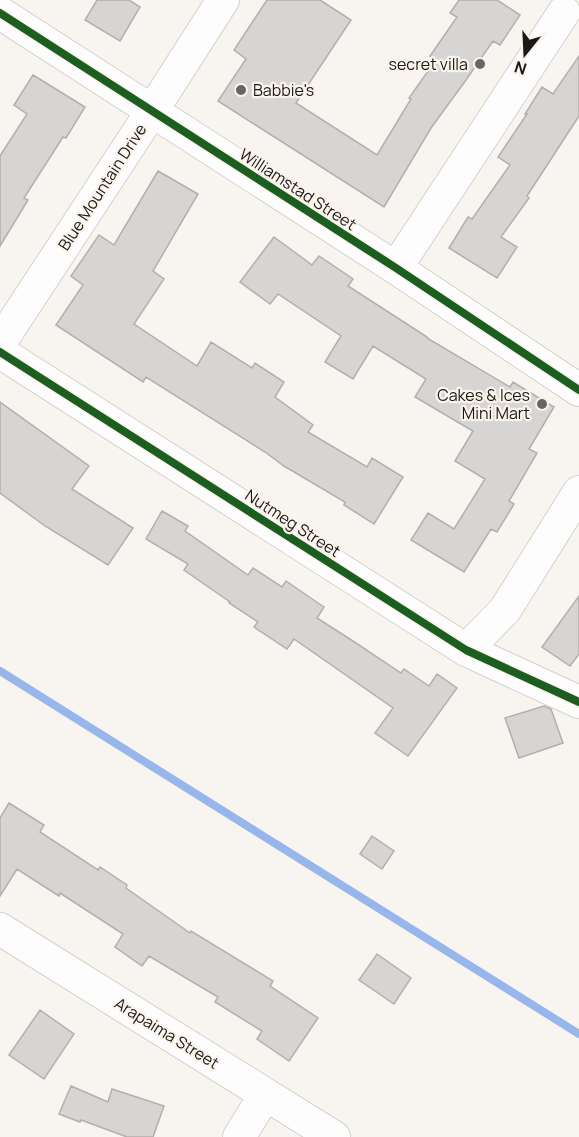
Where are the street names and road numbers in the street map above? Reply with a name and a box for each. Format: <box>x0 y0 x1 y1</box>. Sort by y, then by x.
street label: Blue Mountain Drive <box>53 120 151 254</box>
street label: Williamstad Street <box>235 143 361 235</box>
street label: Nutmeg Street <box>241 484 345 562</box>
street label: Arapaima Street <box>111 992 223 1074</box>

